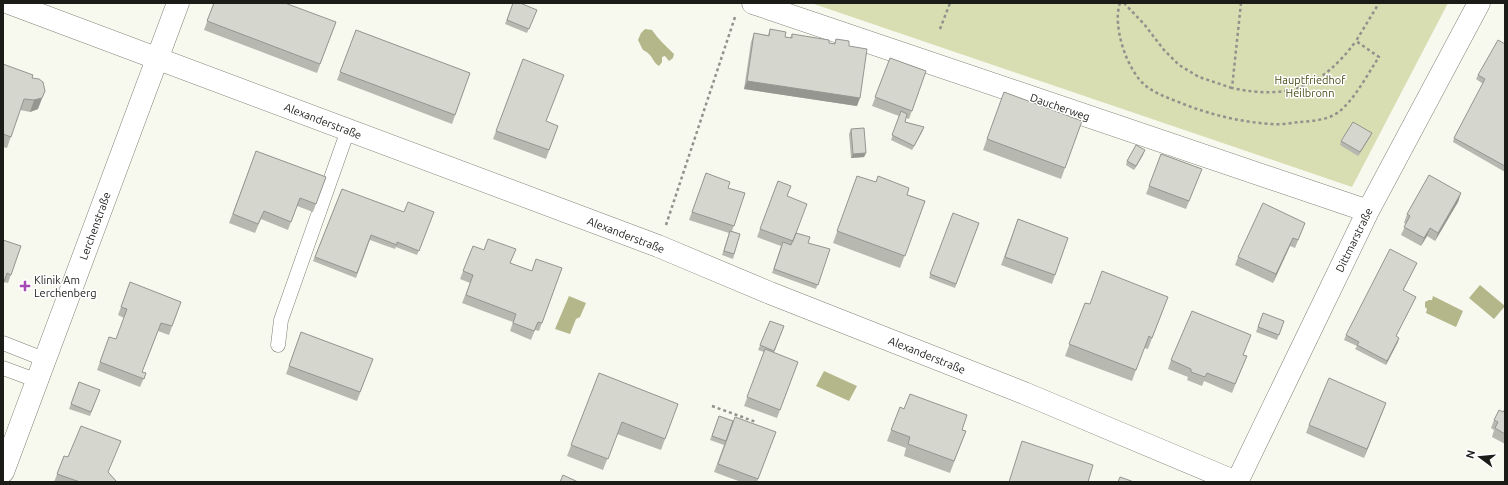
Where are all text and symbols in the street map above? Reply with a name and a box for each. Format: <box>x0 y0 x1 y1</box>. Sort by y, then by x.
park label: Hauptfriedhof Heilbronn <box>1275 74 1346 99</box>
street label: Daucherweg <box>1029 91 1091 123</box>
street label: Alexanderstraße <box>283 101 363 141</box>
street label: Lerchenstraße <box>77 190 113 262</box>
street label: Dittmarstraße <box>1333 206 1375 274</box>
street label: Alexanderstraße <box>586 215 666 255</box>
place label: Klinik Am Lerchenberg <box>34 274 97 299</box>
marker: Klinik Am Lerchenberg <box>19 280 31 292</box>
street label: Alexanderstraße <box>887 334 967 376</box>
north arrow <box>1460 437 1500 477</box>
text: N <box>1463 449 1477 460</box>

